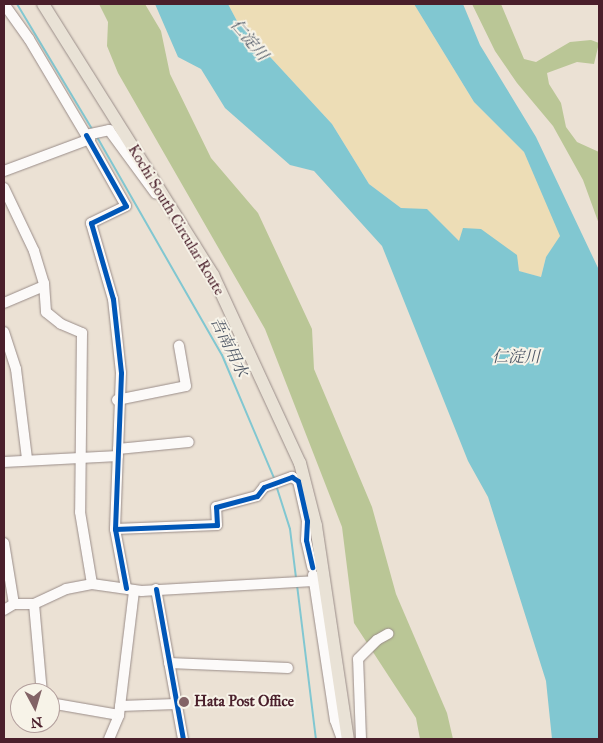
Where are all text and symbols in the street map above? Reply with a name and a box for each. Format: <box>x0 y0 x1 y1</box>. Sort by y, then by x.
water label: 仁淀川 <box>226 15 272 65</box>
street label: Kochi South Circular Route <box>124 141 228 299</box>
water label: 吾南用水 <box>206 314 252 380</box>
water label: 仁淀川 <box>492 347 540 367</box>
north arrow <box>10 683 60 733</box>
place label: Hata Post Office <box>194 693 294 711</box>
marker: Hata Post Office <box>178 696 190 708</box>
text: N <box>30 713 43 731</box>

